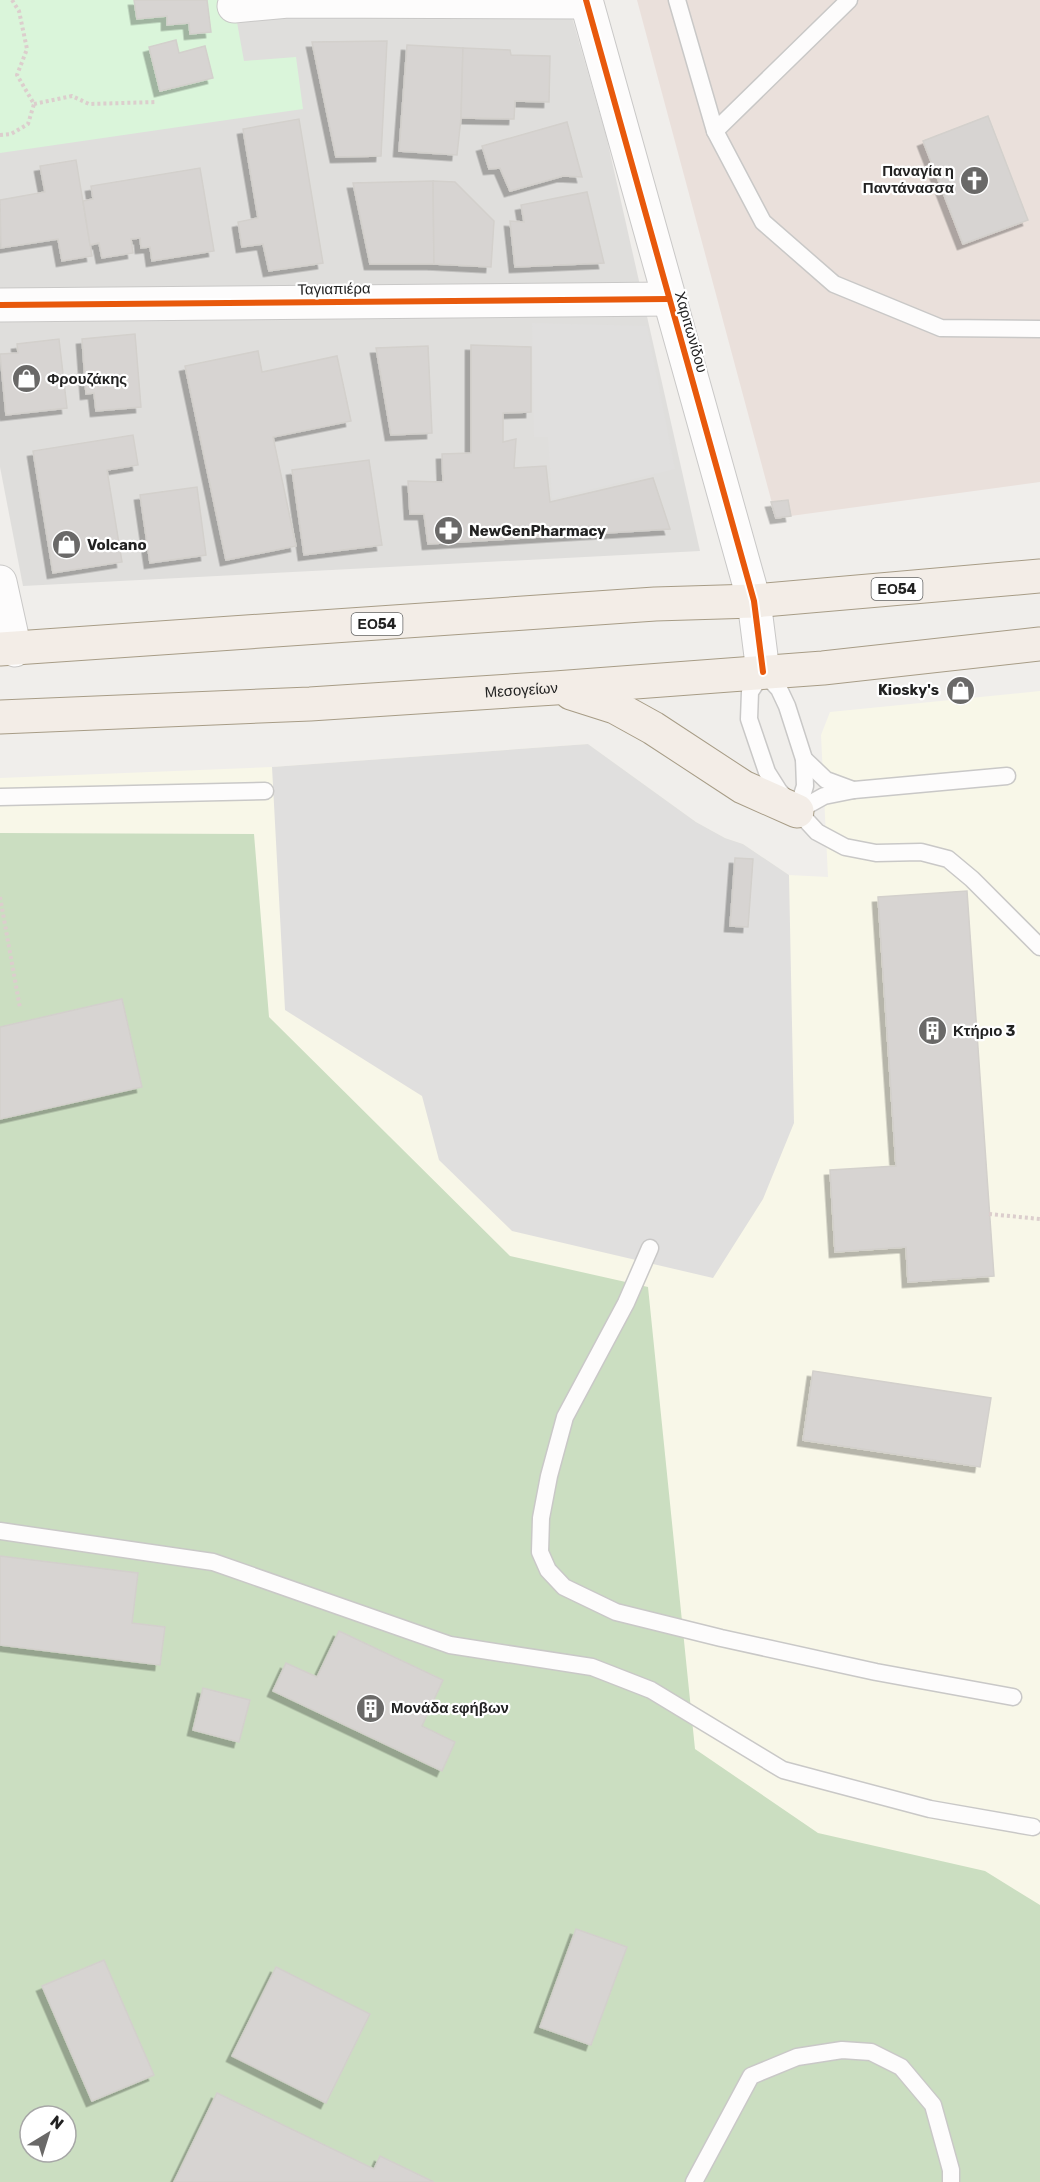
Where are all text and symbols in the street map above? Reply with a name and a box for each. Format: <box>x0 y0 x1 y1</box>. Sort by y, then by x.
place label: Παναγία η Παντάνασσα <box>863 162 955 197</box>
church icon: Παναγία η Παντάνασσα <box>959 164 991 196</box>
street label: Ταγιαπιέρα <box>297 279 371 299</box>
street label: Χαριτωνίδου <box>671 289 711 375</box>
shop icon: Φρουζάκης <box>10 363 42 395</box>
place label: Φρουζάκης <box>47 370 127 388</box>
pharmacy icon: NewGenPharmacy <box>432 515 464 547</box>
place label: NewGenPharmacy <box>469 522 606 540</box>
shop icon: Volcano <box>50 529 82 561</box>
place label: Volcano <box>87 536 147 554</box>
road number: ΕΟ54 <box>872 578 922 600</box>
road number: ΕΟ54 <box>352 613 403 635</box>
shop icon: Kiosky's <box>944 674 976 706</box>
street label: Μεσογείων <box>484 679 559 702</box>
place label: Kiosky's <box>878 681 939 699</box>
building icon: Κτήριο 3 <box>916 1015 948 1047</box>
place label: Κτήριο 3 <box>953 1022 1015 1040</box>
building icon: Μονάδα εφήβων <box>354 1692 386 1724</box>
place label: Μονάδα εφήβων <box>391 1699 509 1717</box>
north arrow <box>18 2104 78 2164</box>
text: N <box>47 2112 67 2134</box>

